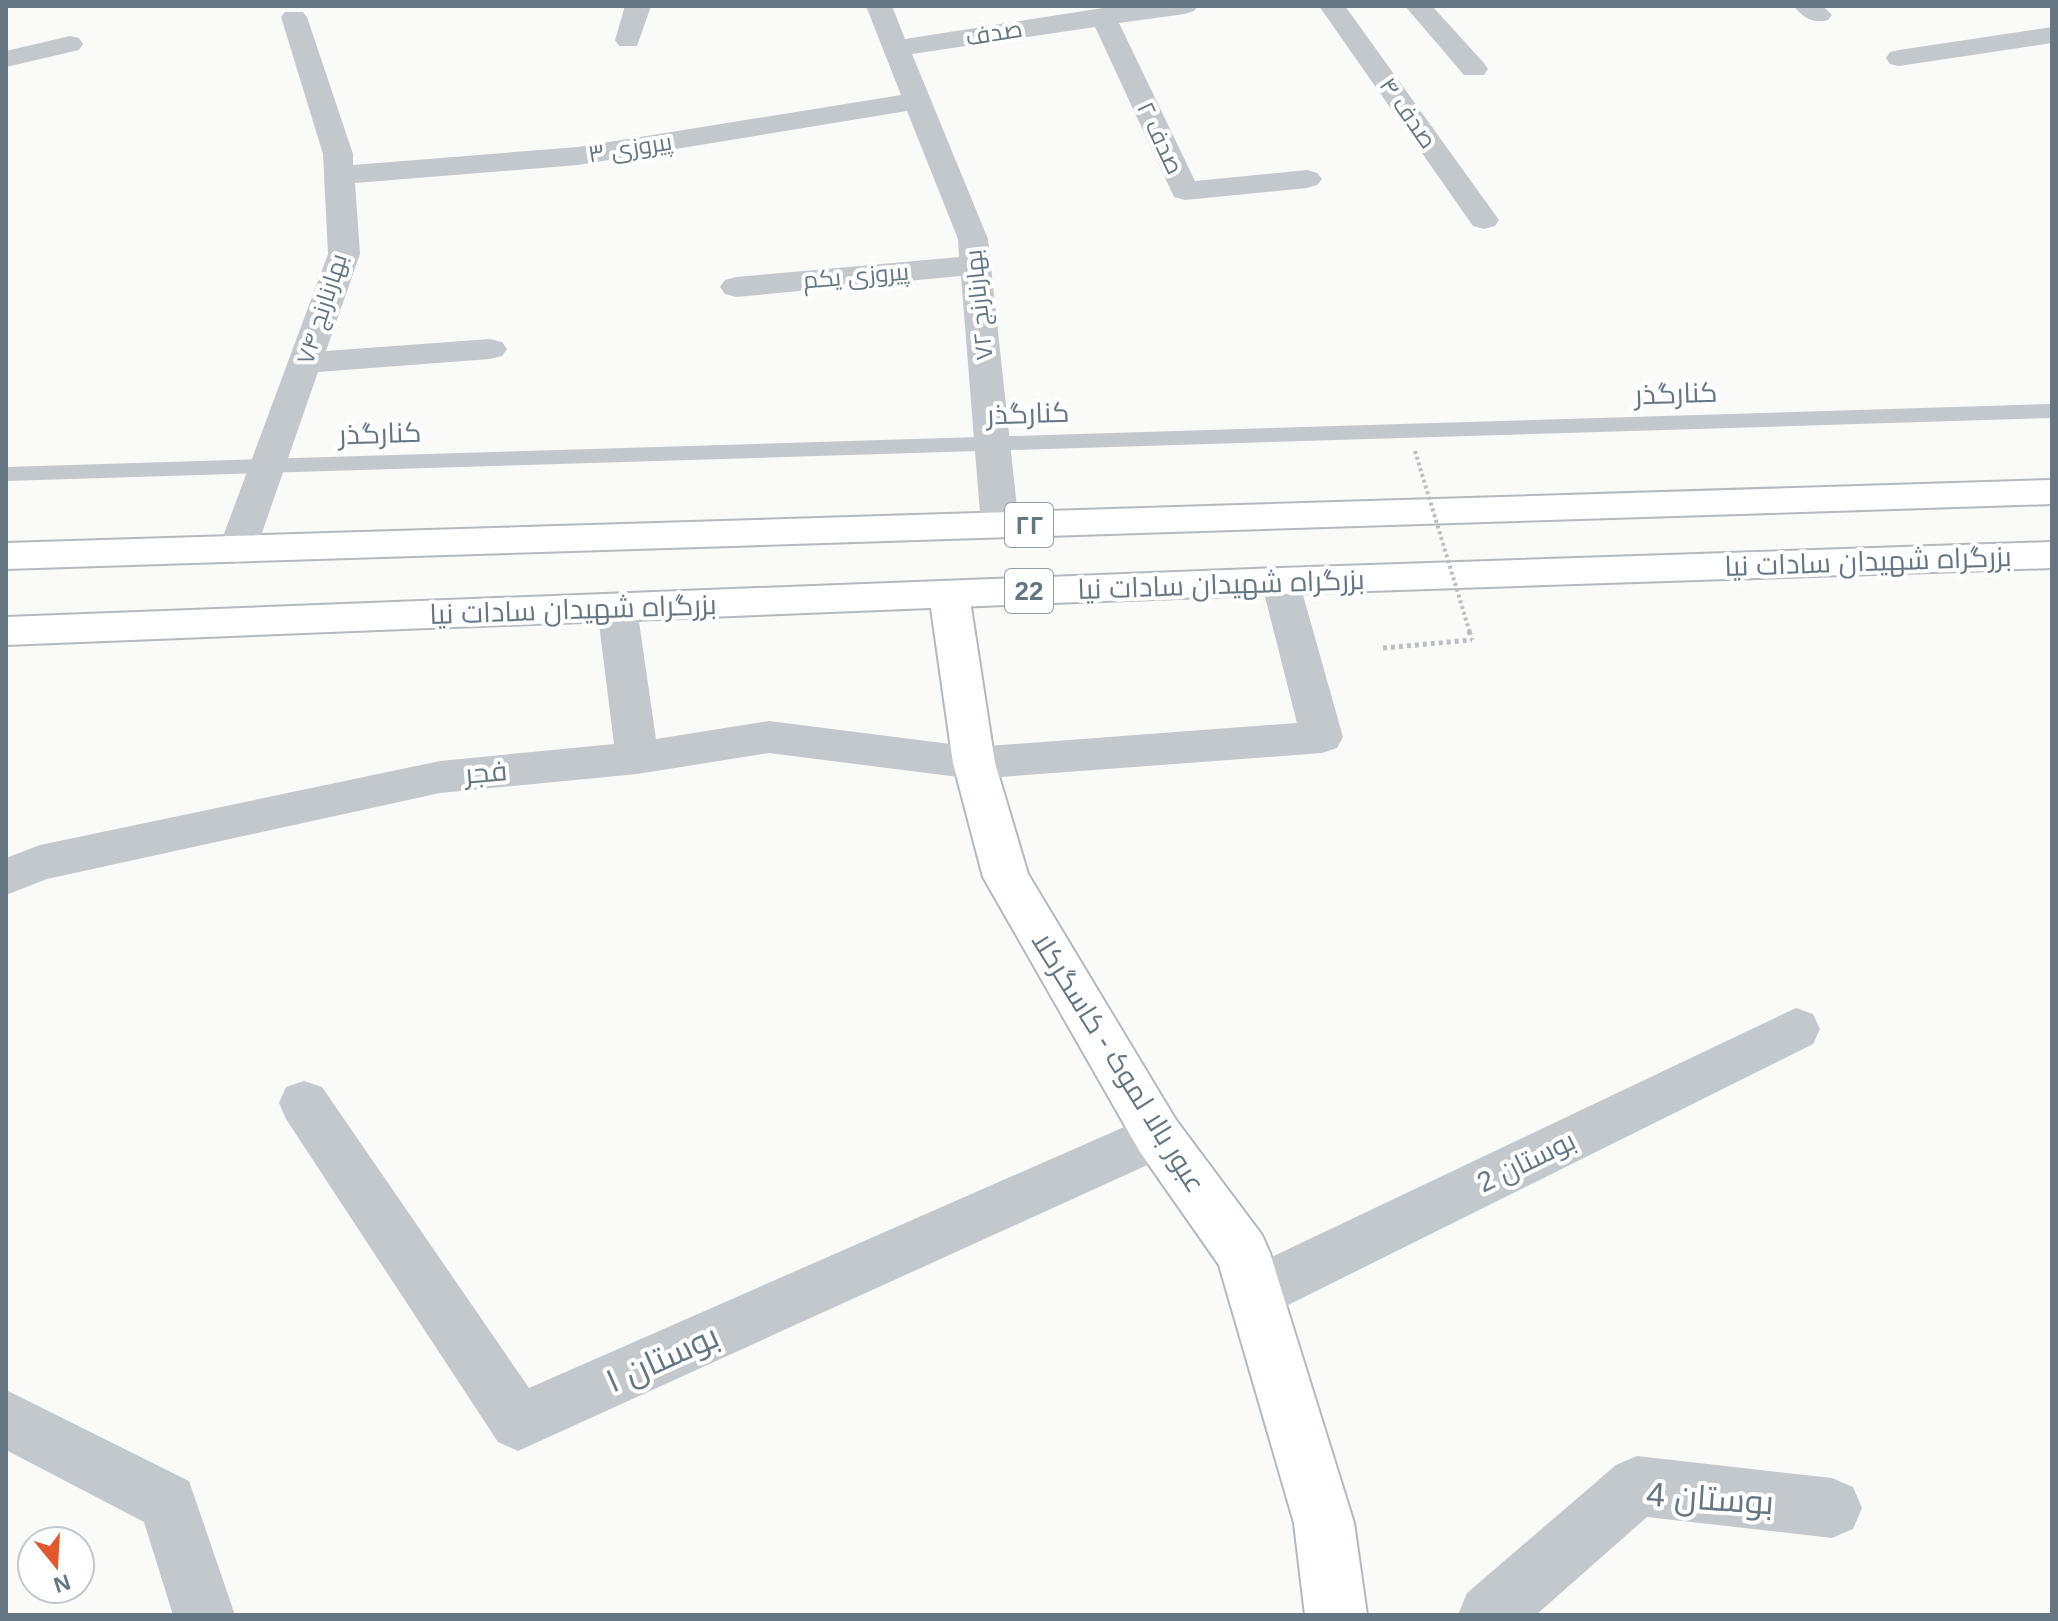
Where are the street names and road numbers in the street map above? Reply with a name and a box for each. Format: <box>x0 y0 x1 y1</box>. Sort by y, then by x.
street label: صدف <box>964 15 1024 50</box>
street label: صدف ۴ <box>1374 72 1442 153</box>
street label: صدف ۲ <box>1132 97 1189 178</box>
street label: پیروزی ۳ <box>586 127 675 170</box>
street label: بهارنارنج ۷۲ <box>959 248 1001 362</box>
street label: بهارنارنج ۷۴ <box>291 250 355 368</box>
street label: پیروزی یکم <box>802 257 911 297</box>
street label: کنارگذر <box>1632 377 1718 411</box>
street label: کنارگذر <box>984 397 1070 431</box>
street label: کنارگذر <box>336 417 422 451</box>
road number: ۲۲ <box>1005 503 1053 547</box>
street label: بزرگراه شهیدان سادات نیا <box>1724 541 2012 583</box>
street label: بزرگراه شهیدان سادات نیا <box>1077 564 1365 606</box>
road number: 22 <box>1005 569 1053 613</box>
street label: بزرگراه شهیدان سادات نیا <box>429 589 717 631</box>
street label: فجر <box>462 755 508 790</box>
street label: عبور بالا لموک - کاسگرکلا <box>1026 927 1211 1198</box>
street label: بوستان 2 <box>1472 1124 1581 1199</box>
street label: بوستان ۱ <box>600 1316 725 1401</box>
street label: بوستان 4 <box>1645 1475 1775 1522</box>

